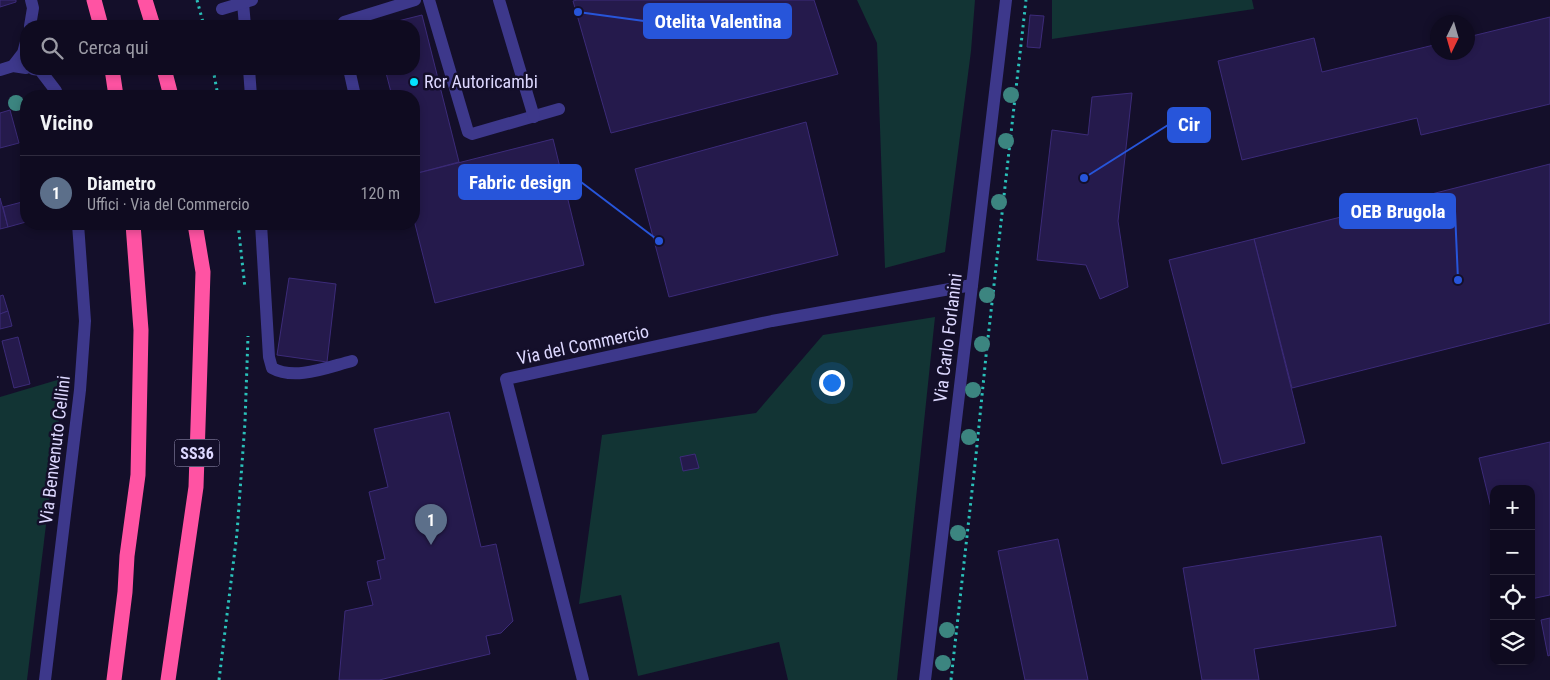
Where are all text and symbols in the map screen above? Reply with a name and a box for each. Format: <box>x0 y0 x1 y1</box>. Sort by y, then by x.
callout: Otelita Valentina <box>644 4 791 38</box>
text: Otelita Valentina <box>655 10 781 33</box>
north arrow <box>1430 15 1475 60</box>
search box <box>20 20 420 75</box>
icon: search <box>38 34 66 62</box>
text: Cerca qui <box>78 36 149 59</box>
place label: Rcr Autoricambi <box>424 71 538 92</box>
marker: Rcr Autoricambi <box>408 76 420 88</box>
callout: Cir <box>1168 108 1210 142</box>
text: Vicino <box>40 111 93 135</box>
text: Cir <box>1178 113 1200 136</box>
callout: Fabric design <box>459 165 581 199</box>
text: Fabric design <box>469 171 571 194</box>
text: Diametro <box>87 172 156 195</box>
text: 1 <box>52 184 60 203</box>
text: 120 m <box>361 184 400 203</box>
callout: OEB Brugola <box>1340 194 1455 228</box>
text: Uffici · Via del Commercio <box>87 195 249 214</box>
text: OEB Brugola <box>1351 200 1445 223</box>
street label: Via Carlo Forlanini <box>929 272 966 404</box>
street label: Via del Commercio <box>515 320 651 369</box>
your location <box>819 370 845 396</box>
street label: Via Benvenuto Cellini <box>35 374 74 525</box>
road number: SS36 <box>174 439 220 466</box>
map controls <box>1490 485 1535 665</box>
button: + <box>1490 485 1535 530</box>
pin: 1 <box>415 504 447 545</box>
button: − <box>1490 530 1535 575</box>
button: locate <box>1490 575 1535 620</box>
button: layers <box>1490 620 1535 665</box>

